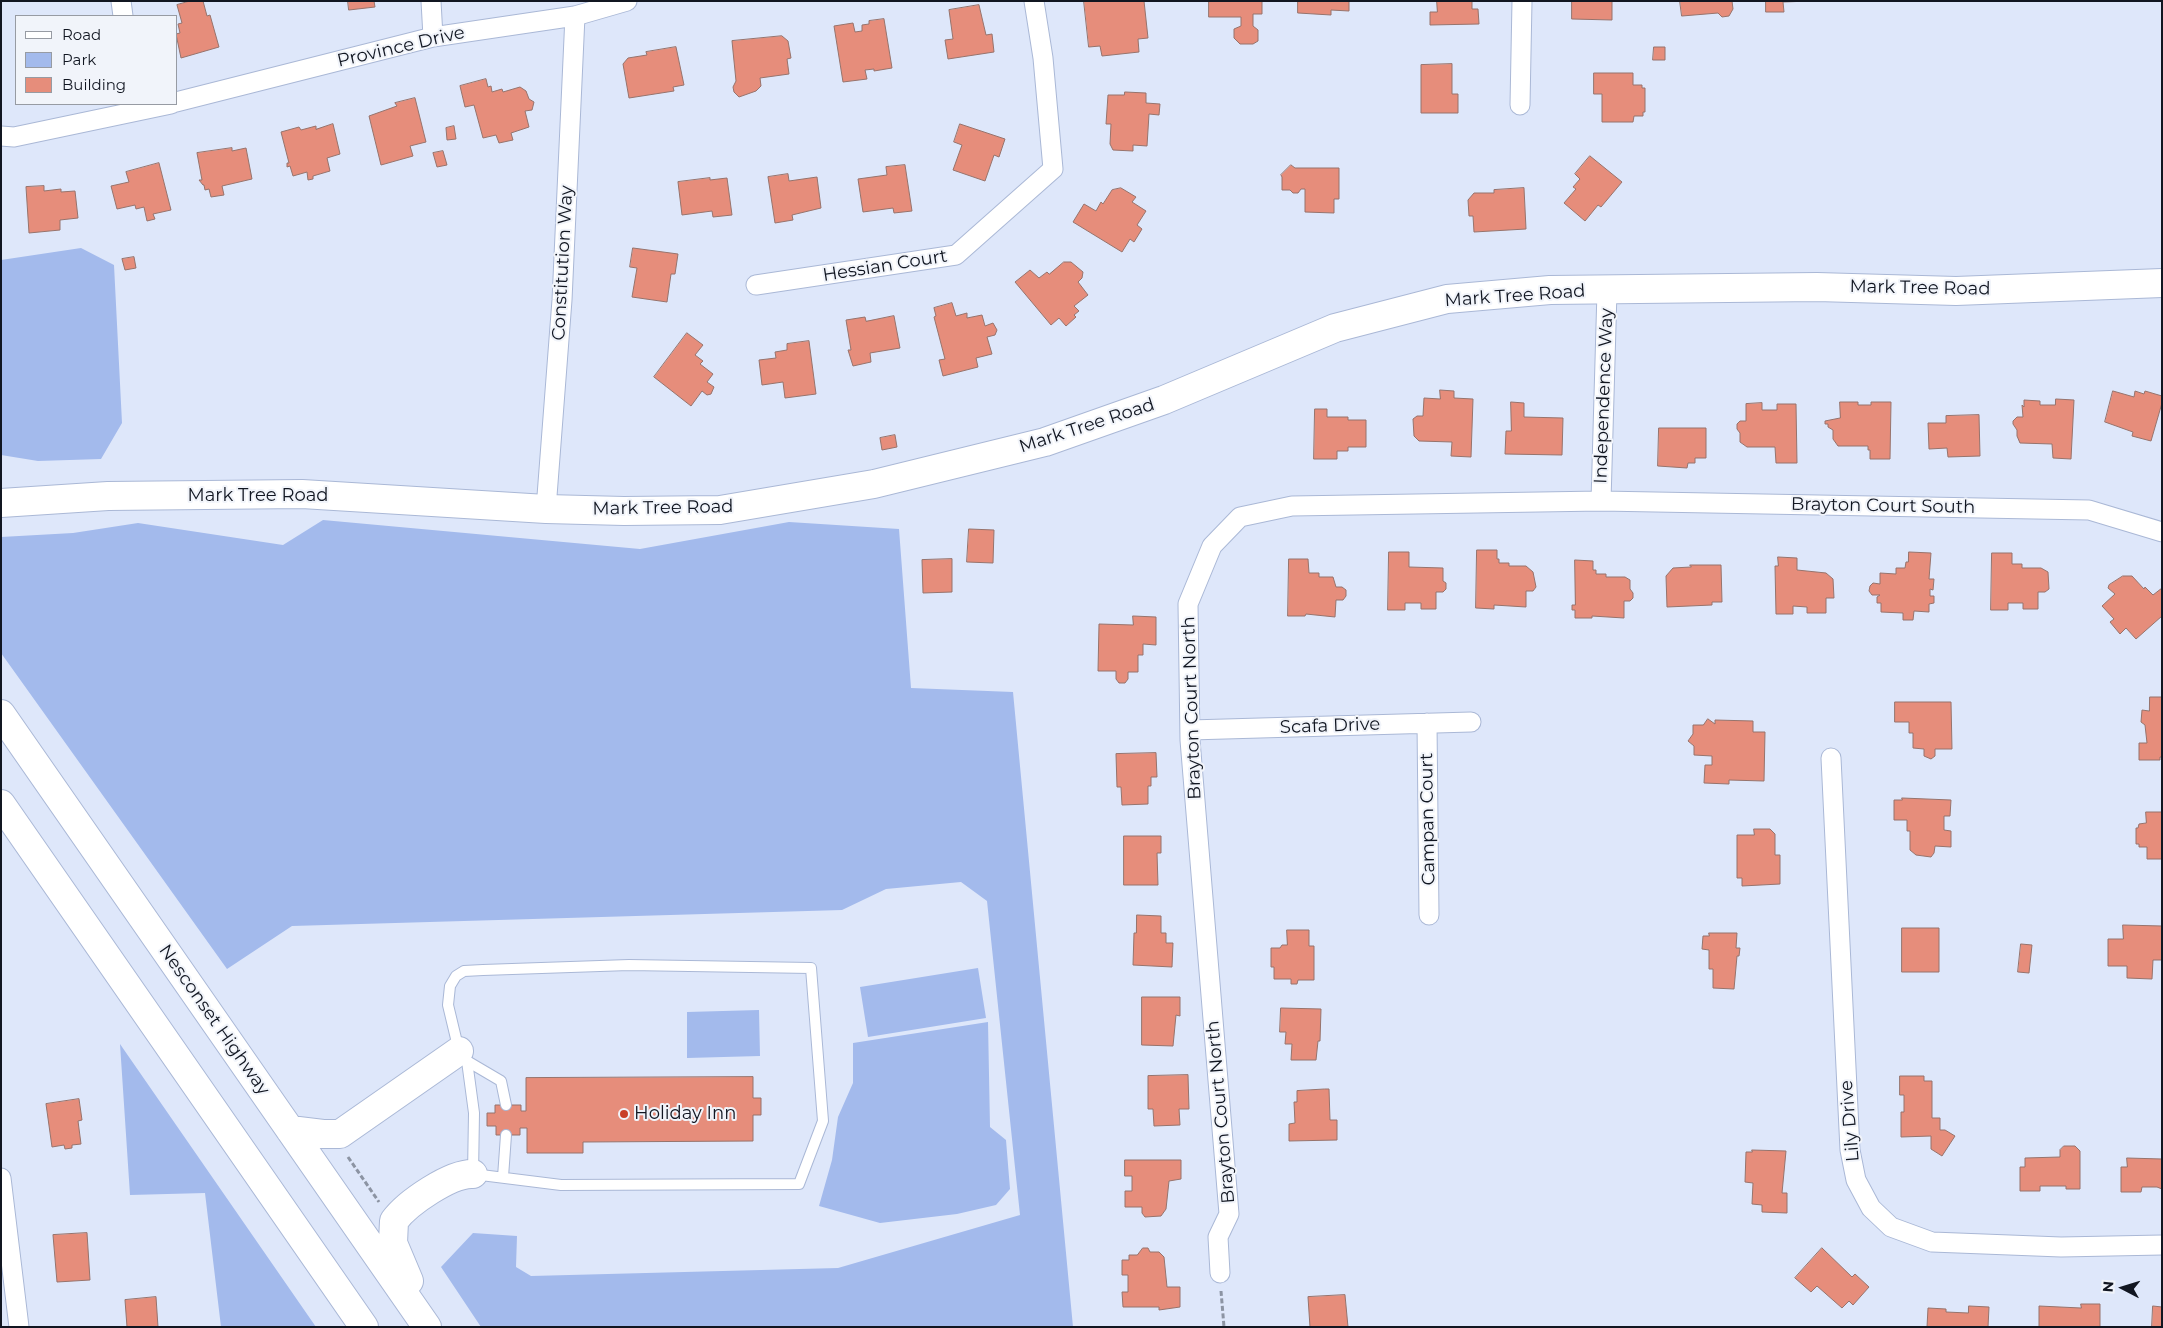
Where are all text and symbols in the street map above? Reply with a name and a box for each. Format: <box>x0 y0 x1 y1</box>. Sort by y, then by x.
legend <box>15 15 178 105</box>
street label: Province Drive <box>335 22 467 72</box>
text: Road <box>62 25 101 44</box>
text: Park <box>62 50 96 69</box>
text: Building <box>62 75 126 94</box>
street label: Constitution Way <box>548 185 578 341</box>
street label: Hessian Court <box>821 245 949 287</box>
street label: Mark Tree Road <box>1849 276 1991 300</box>
street label: Mark Tree Road <box>1444 280 1586 312</box>
street label: Independence Way <box>1590 308 1618 484</box>
street label: Mark Tree Road <box>1017 394 1157 458</box>
street label: Mark Tree Road <box>188 485 328 507</box>
street label: Brayton Court South <box>1791 494 1975 518</box>
street label: Mark Tree Road <box>592 496 734 520</box>
street label: Brayton Court North <box>1178 616 1206 800</box>
street label: Scafa Drive <box>1280 713 1380 739</box>
street label: Campan Court <box>1416 753 1440 885</box>
street label: Nesconset Highway <box>154 941 274 1099</box>
street label: Brayton Court North <box>1202 1020 1240 1204</box>
street label: Lily Drive <box>1836 1079 1864 1163</box>
place label: Holiday Inn <box>634 1103 736 1125</box>
marker: Holiday Inn <box>618 1108 630 1120</box>
north arrow <box>2098 1263 2148 1313</box>
text: N <box>2099 1280 2118 1293</box>

